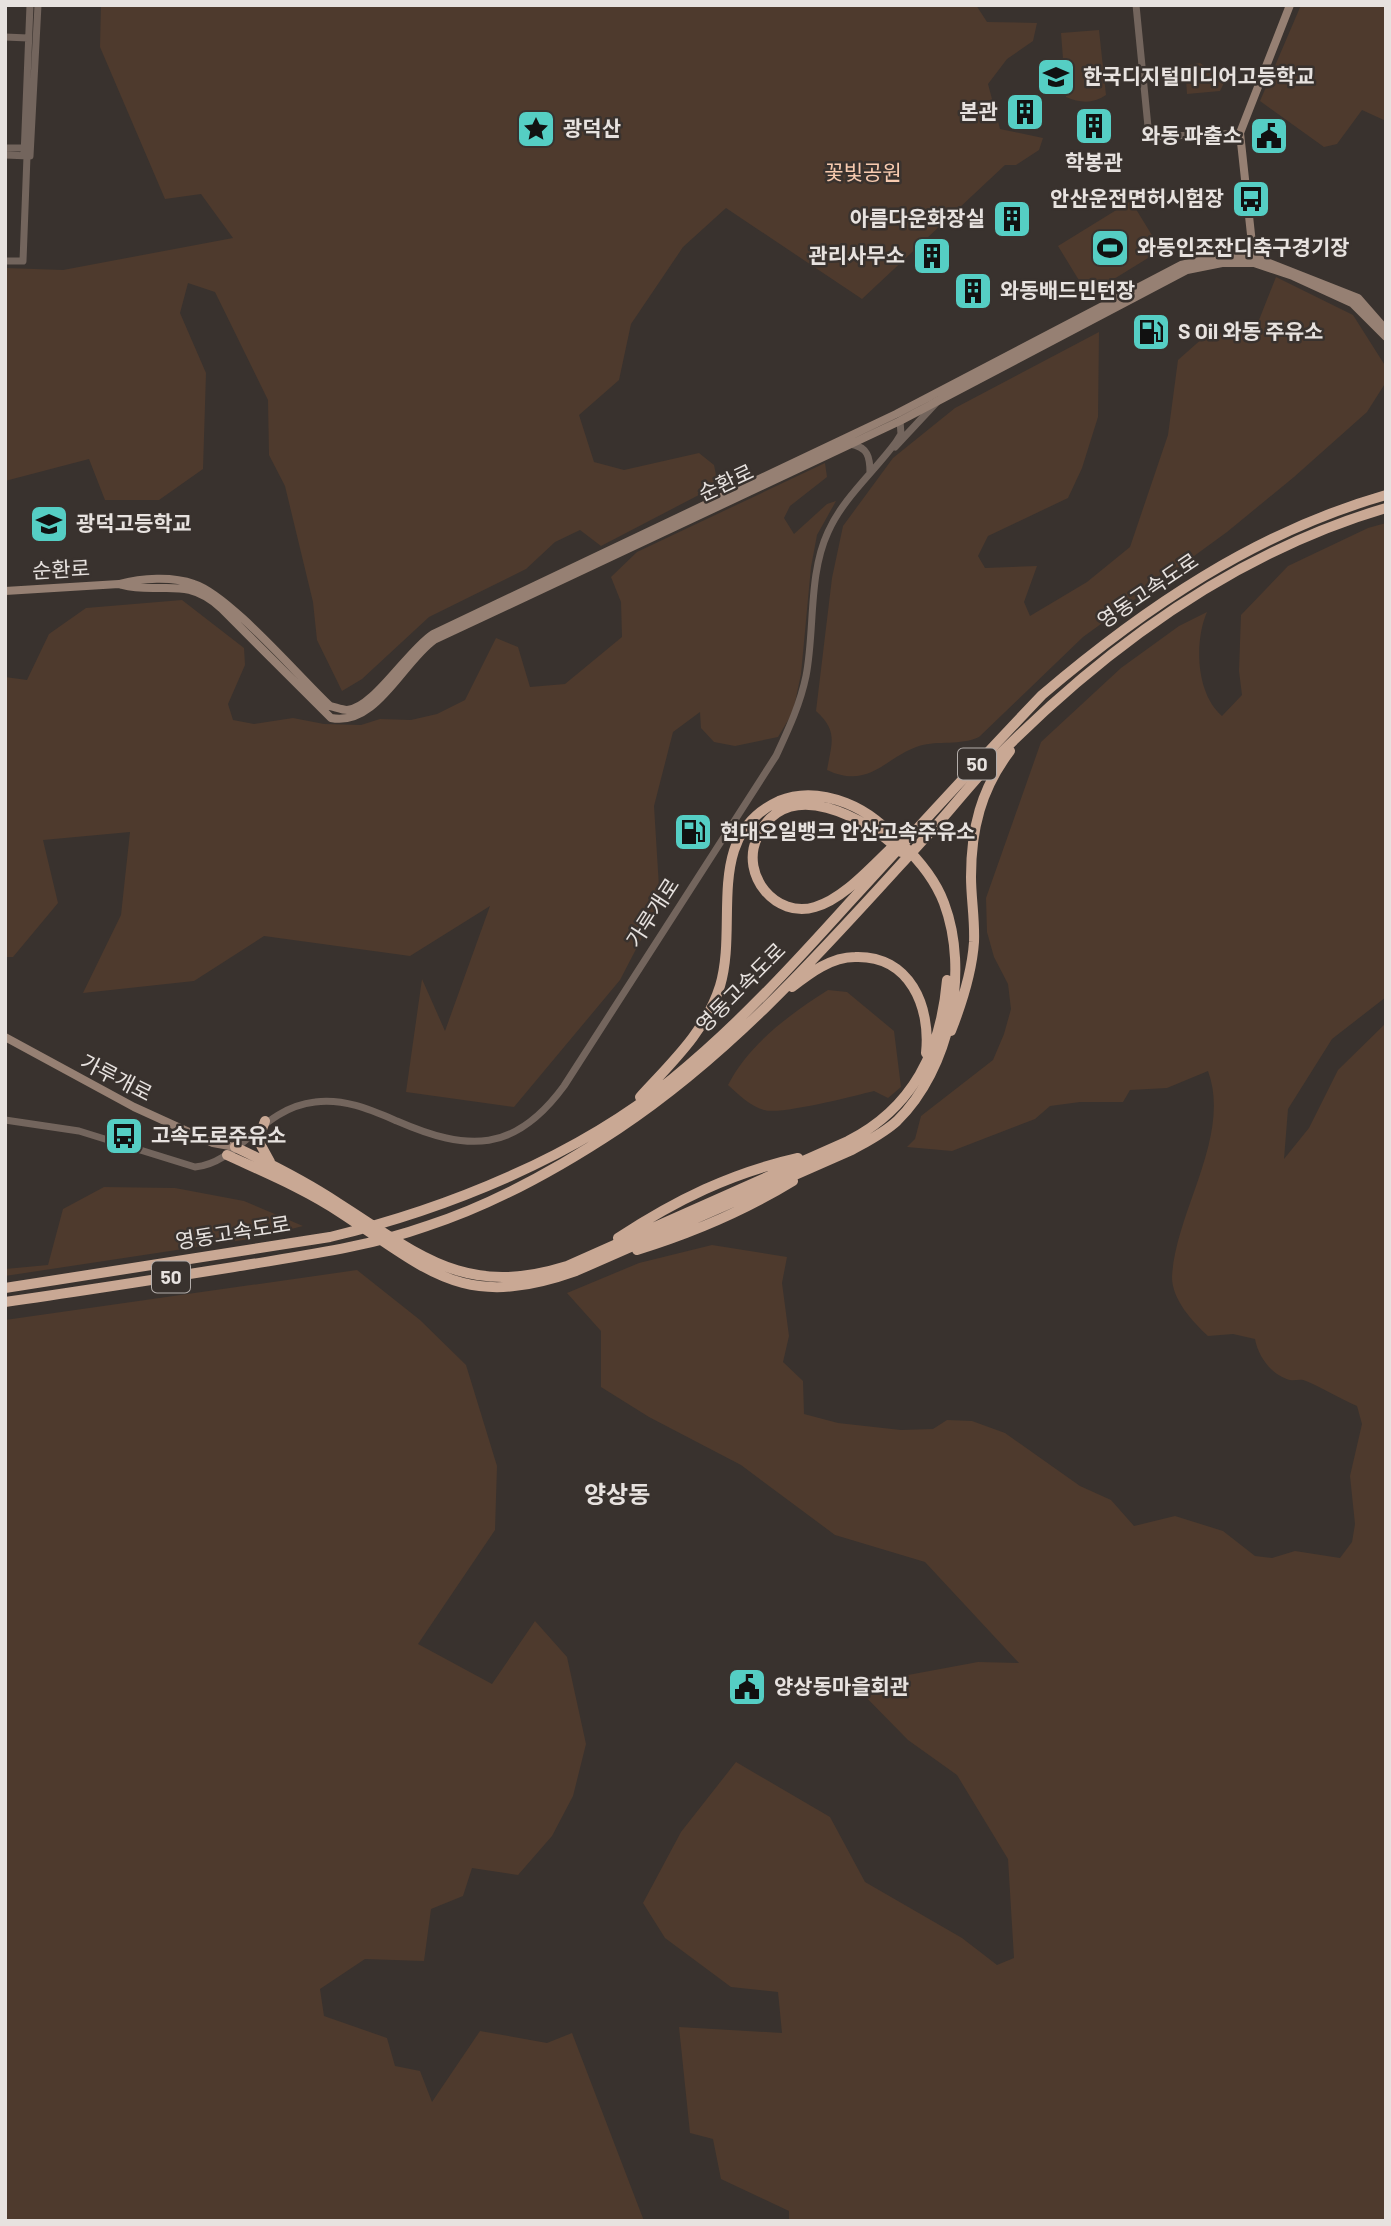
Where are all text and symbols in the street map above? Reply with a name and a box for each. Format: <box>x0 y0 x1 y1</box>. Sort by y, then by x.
school or university icon: 한국디지털미디어고등학교 <box>1035 56 1077 98</box>
place label: 한국디지털미디어고등학교 <box>1083 63 1315 88</box>
building icon: 본관 <box>1004 91 1046 133</box>
place label: 본관 <box>959 98 998 123</box>
building icon: 학봉관 <box>1073 105 1115 147</box>
place icon: 광덕산 <box>515 108 557 150</box>
place label: 광덕산 <box>563 115 621 140</box>
public building icon: 와동 파출소 <box>1248 115 1290 157</box>
place label: 와동 파출소 <box>1141 122 1242 147</box>
place label: 학봉관 <box>1065 149 1123 174</box>
park label: 꽃빛공원 <box>824 159 902 184</box>
bus stop icon: 안산운전면허시험장 <box>1230 178 1272 220</box>
place label: 안산운전면허시험장 <box>1050 185 1224 210</box>
building icon: 아름다운화장실 <box>991 198 1033 240</box>
place label: 아름다운화장실 <box>850 205 985 230</box>
sports icon: 와동인조잔디축구경기장 <box>1089 227 1131 269</box>
place label: 와동인조잔디축구경기장 <box>1137 234 1350 259</box>
building icon: 관리사무소 <box>911 235 953 277</box>
place label: 관리사무소 <box>808 242 905 267</box>
building icon: 와동배드민턴장 <box>952 270 994 312</box>
place label: 와동배드민턴장 <box>1000 277 1135 302</box>
fuel station icon: S Oil 와동 주유소 <box>1130 311 1172 353</box>
place label: S Oil 와동 주유소 <box>1178 318 1323 343</box>
street label: 순환로 <box>694 458 757 505</box>
school or university icon: 광덕고등학교 <box>28 503 70 545</box>
place label: 광덕고등학교 <box>76 510 192 535</box>
street label: 영동고속도로 <box>1092 547 1202 633</box>
street label: 순환로 <box>31 555 91 583</box>
road number: 50 <box>958 748 996 779</box>
fuel station icon: 현대오일뱅크 안산고속주유소 <box>672 811 714 853</box>
place label: 현대오일뱅크 안산고속주유소 <box>720 818 975 843</box>
street label: 가루개로 <box>620 873 683 951</box>
street label: 영동고속도로 <box>690 937 790 1037</box>
street label: 가루개로 <box>77 1048 157 1105</box>
bus stop icon: 고속도로주유소 <box>103 1115 145 1157</box>
place label: 고속도로주유소 <box>151 1122 286 1147</box>
street label: 영동고속도로 <box>174 1210 292 1253</box>
road number: 50 <box>152 1261 190 1292</box>
district label: 양상동 <box>584 1479 650 1508</box>
public building icon: 양상동마을회관 <box>726 1666 768 1708</box>
place label: 양상동마을회관 <box>774 1673 909 1698</box>

